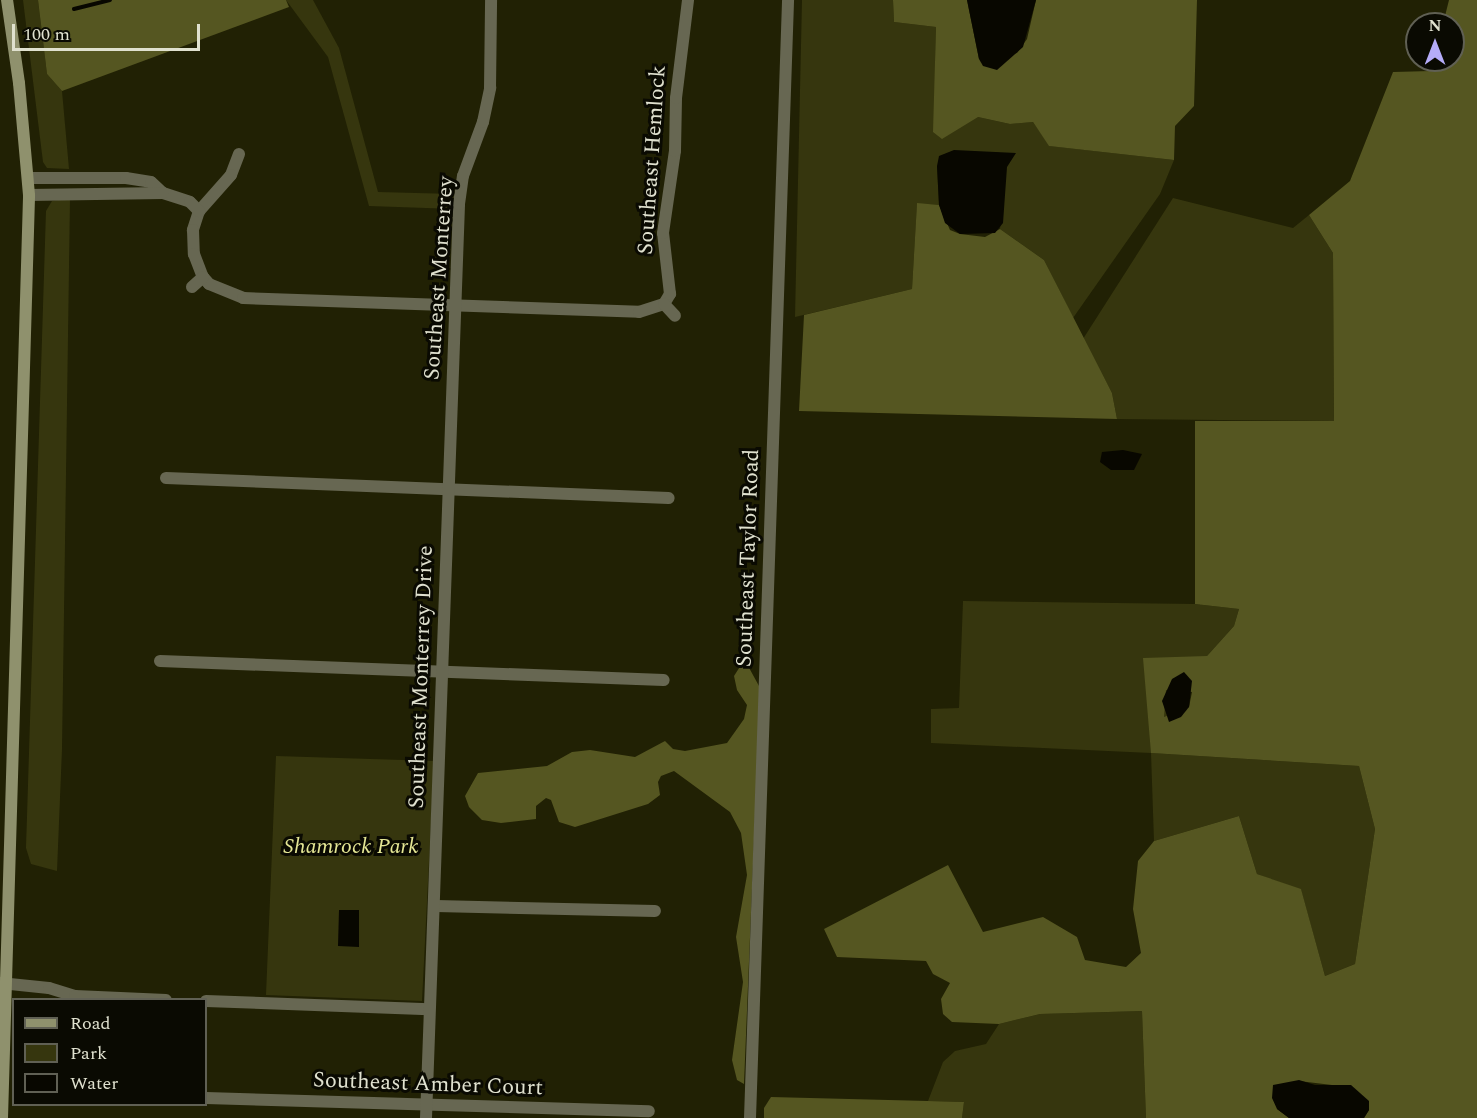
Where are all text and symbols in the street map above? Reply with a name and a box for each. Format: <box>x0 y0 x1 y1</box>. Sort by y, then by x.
scale bar <box>15 12 202 50</box>
north arrow <box>1405 12 1465 72</box>
text: N <box>1428 14 1442 38</box>
text: 100 m <box>23 21 70 48</box>
street label: Southeast Hemlock <box>632 64 672 256</box>
street label: Southeast Monterrey <box>419 175 459 381</box>
street label: Southeast Taylor Road <box>731 448 765 668</box>
street label: Southeast Monterrey Drive <box>403 545 439 809</box>
park label: Shamrock Park <box>284 834 418 860</box>
legend <box>12 998 207 1106</box>
text: Road <box>70 1010 111 1037</box>
text: Park <box>70 1040 107 1067</box>
street label: Southeast Amber Court <box>312 1067 544 1101</box>
text: Water <box>70 1070 118 1097</box>

